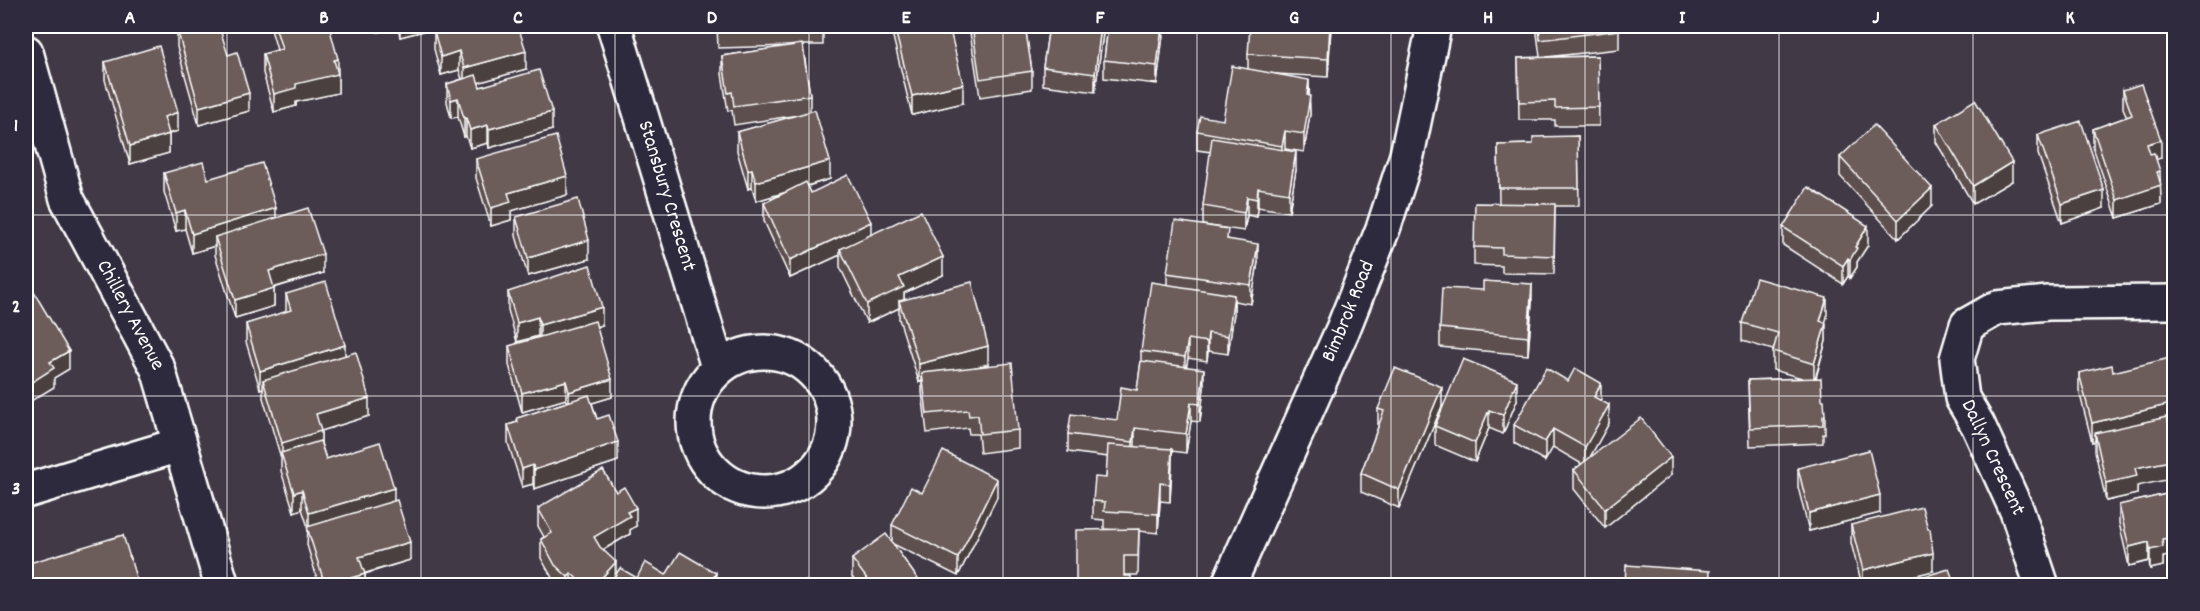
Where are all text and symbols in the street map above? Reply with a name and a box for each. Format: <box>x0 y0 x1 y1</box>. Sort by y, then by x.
text: A <box>125 5 136 33</box>
text: B <box>319 5 329 33</box>
text: C <box>513 5 523 33</box>
text: D <box>707 5 718 33</box>
text: E <box>901 5 911 33</box>
text: F <box>1096 5 1106 33</box>
text: G <box>1289 5 1299 33</box>
text: H <box>1483 5 1493 33</box>
text: I <box>1679 5 1686 33</box>
text: J <box>1872 5 1880 33</box>
text: K <box>2065 5 2075 33</box>
text: 1 <box>14 113 18 141</box>
street label: Stansbury Crescent <box>629 117 703 276</box>
street label: Chillery Avenue <box>88 255 171 376</box>
street label: Bimbrok Road <box>1315 256 1384 367</box>
text: 2 <box>12 294 20 322</box>
street label: Dallyn Crescent <box>1952 395 2032 521</box>
text: 3 <box>12 476 20 504</box>

